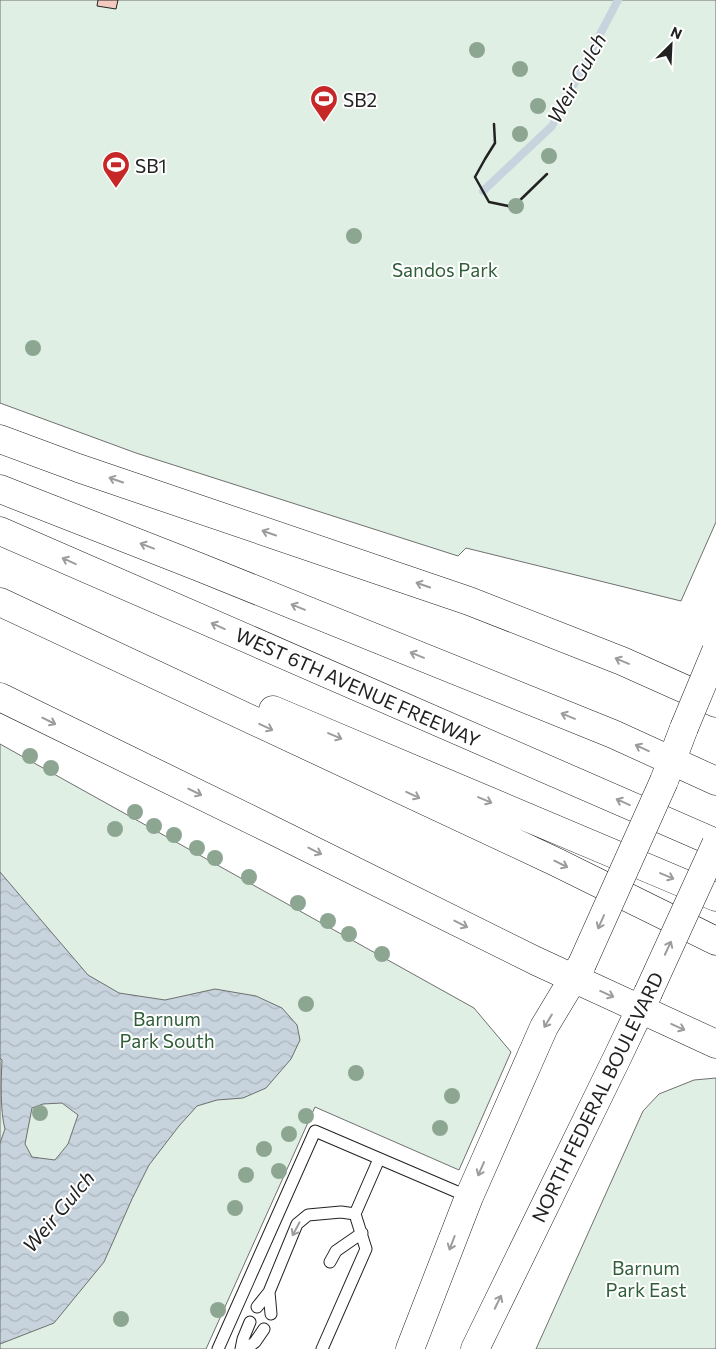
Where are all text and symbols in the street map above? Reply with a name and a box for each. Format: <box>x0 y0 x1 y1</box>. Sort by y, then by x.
north arrow <box>646 20 696 70</box>
text: N <box>668 23 685 43</box>
water label: Weir Gulch <box>542 29 610 127</box>
sports icon: SB2 <box>309 84 339 123</box>
place label: SB2 <box>343 88 377 111</box>
sports icon: SB1 <box>101 150 131 189</box>
place label: SB1 <box>135 154 167 177</box>
park label: Sandos Park <box>392 258 498 281</box>
one-way arrow <box>108 475 124 485</box>
one-way arrow <box>262 528 278 537</box>
one-way arrow <box>140 541 155 551</box>
one-way arrow <box>62 555 77 565</box>
one-way arrow <box>415 580 431 590</box>
one-way arrow <box>291 601 306 611</box>
one-way arrow <box>211 620 226 630</box>
street label: WEST 6TH AVENUE FREEWAY <box>232 623 484 751</box>
one-way arrow <box>410 650 425 659</box>
one-way arrow <box>615 656 630 666</box>
one-way arrow <box>561 711 576 720</box>
one-way arrow <box>41 716 56 726</box>
one-way arrow <box>258 722 273 732</box>
one-way arrow <box>327 732 342 742</box>
one-way arrow <box>635 742 650 752</box>
one-way arrow <box>187 787 202 797</box>
one-way arrow <box>405 791 420 801</box>
one-way arrow <box>477 795 492 805</box>
one-way arrow <box>616 797 631 807</box>
one-way arrow <box>308 846 323 856</box>
one-way arrow <box>553 859 568 869</box>
one-way arrow <box>659 872 674 882</box>
one-way arrow <box>596 914 606 929</box>
one-way arrow <box>453 920 468 929</box>
one-way arrow <box>664 941 673 956</box>
street label: NORTH FEDERAL BOULEVARD <box>526 968 668 1226</box>
one-way arrow <box>599 990 614 1000</box>
park label: Barnum Park South <box>119 1007 215 1052</box>
one-way arrow <box>543 1013 553 1027</box>
one-way arrow <box>670 1022 685 1032</box>
one-way arrow <box>476 1161 486 1176</box>
water label: Weir Gulch <box>17 1165 99 1257</box>
one-way arrow <box>291 1222 301 1237</box>
one-way arrow <box>446 1235 455 1250</box>
park label: Barnum Park East <box>606 1256 687 1301</box>
one-way arrow <box>493 1295 503 1310</box>

